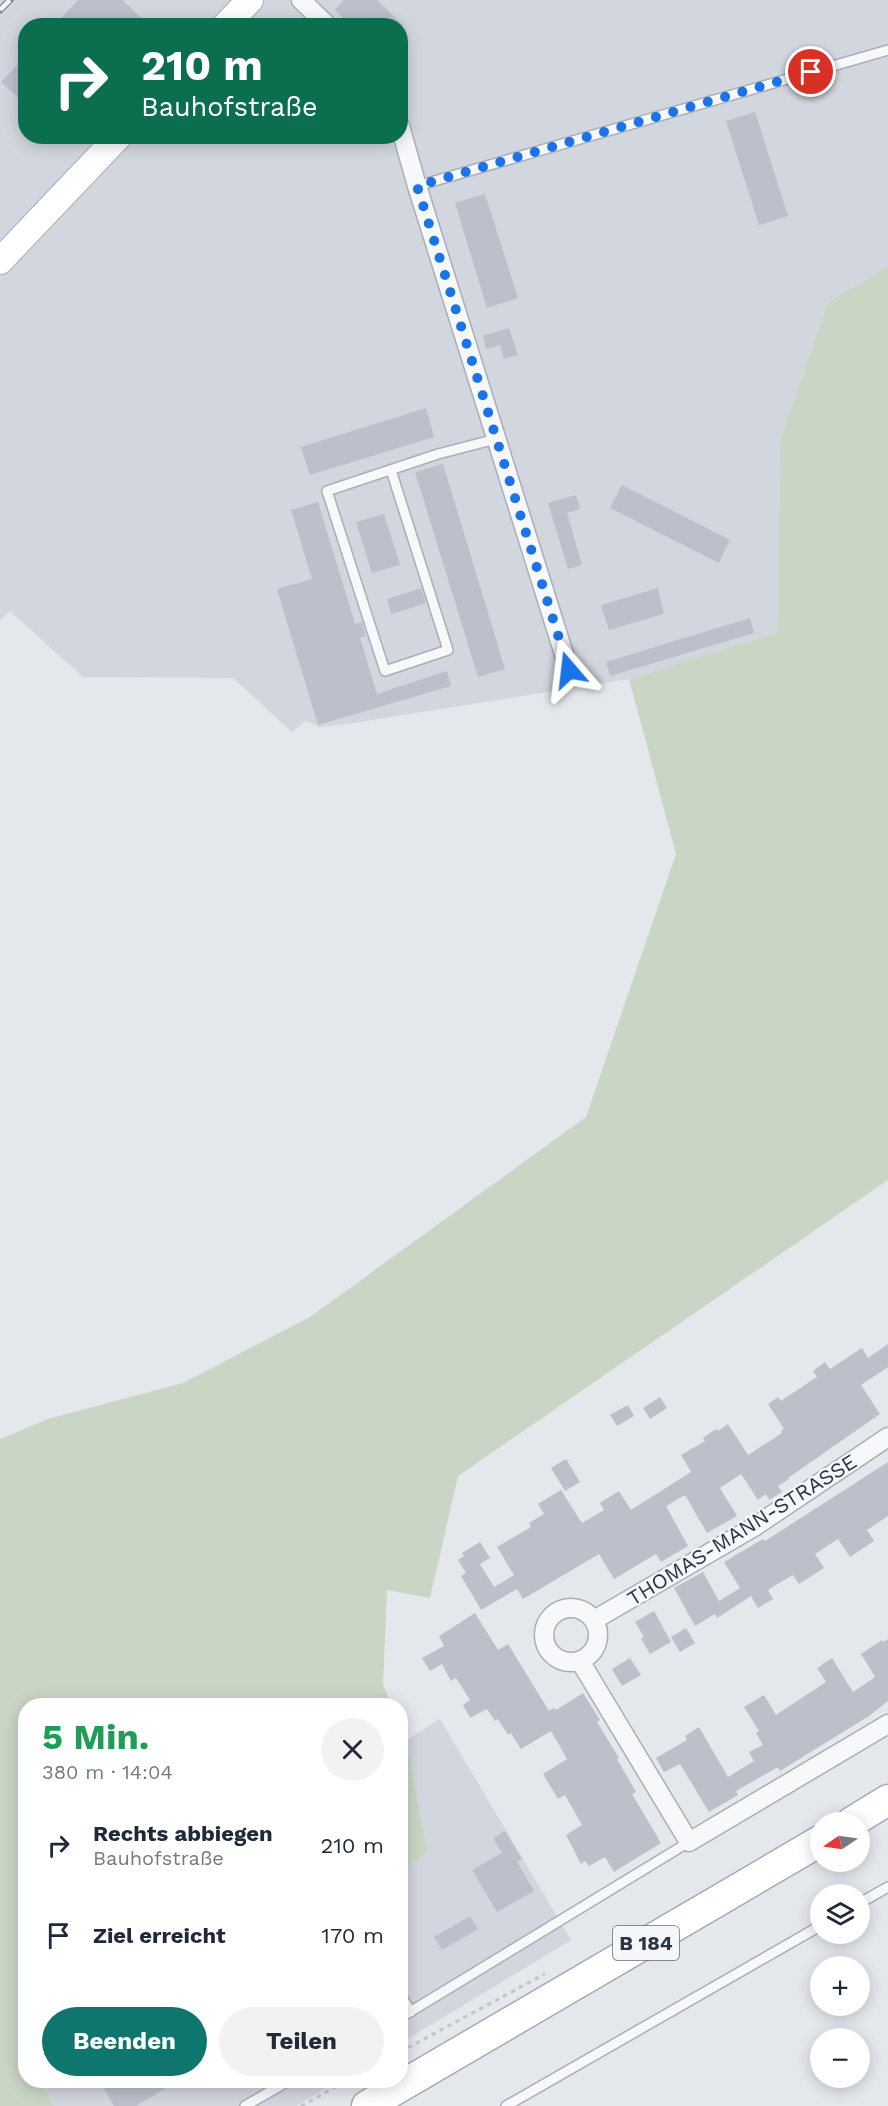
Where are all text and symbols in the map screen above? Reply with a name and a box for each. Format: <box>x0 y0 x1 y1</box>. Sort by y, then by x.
text: 210 m <box>141 41 263 90</box>
icon: right <box>42 42 120 120</box>
pin <box>785 46 836 97</box>
icon: arrive <box>794 55 827 88</box>
text: Bauhofstraße <box>141 91 318 123</box>
position arrow <box>537 638 601 702</box>
street label: THOMAS-MANN-STRASSE <box>622 1449 861 1611</box>
text: 5 Min. <box>42 1716 149 1758</box>
button: close <box>321 1718 384 1781</box>
text: 380 m · 14:04 <box>42 1760 173 1784</box>
north arrow <box>810 1812 870 1872</box>
map controls <box>810 1812 870 2088</box>
text: Rechts abbiegen <box>93 1821 273 1846</box>
icon: right <box>42 1829 75 1862</box>
text: 210 m <box>320 1833 384 1858</box>
text: Bauhofstraße <box>93 1846 224 1870</box>
button: layers <box>810 1884 870 1944</box>
icon: arrive <box>42 1919 75 1952</box>
text: Ziel erreicht <box>93 1923 226 1948</box>
text: 170 m <box>321 1923 384 1948</box>
road number: B 184 <box>613 1926 679 1960</box>
button: + <box>810 1956 870 2016</box>
button: Beenden <box>42 2007 207 2076</box>
button: Teilen <box>219 2007 384 2076</box>
button: − <box>810 2028 870 2088</box>

